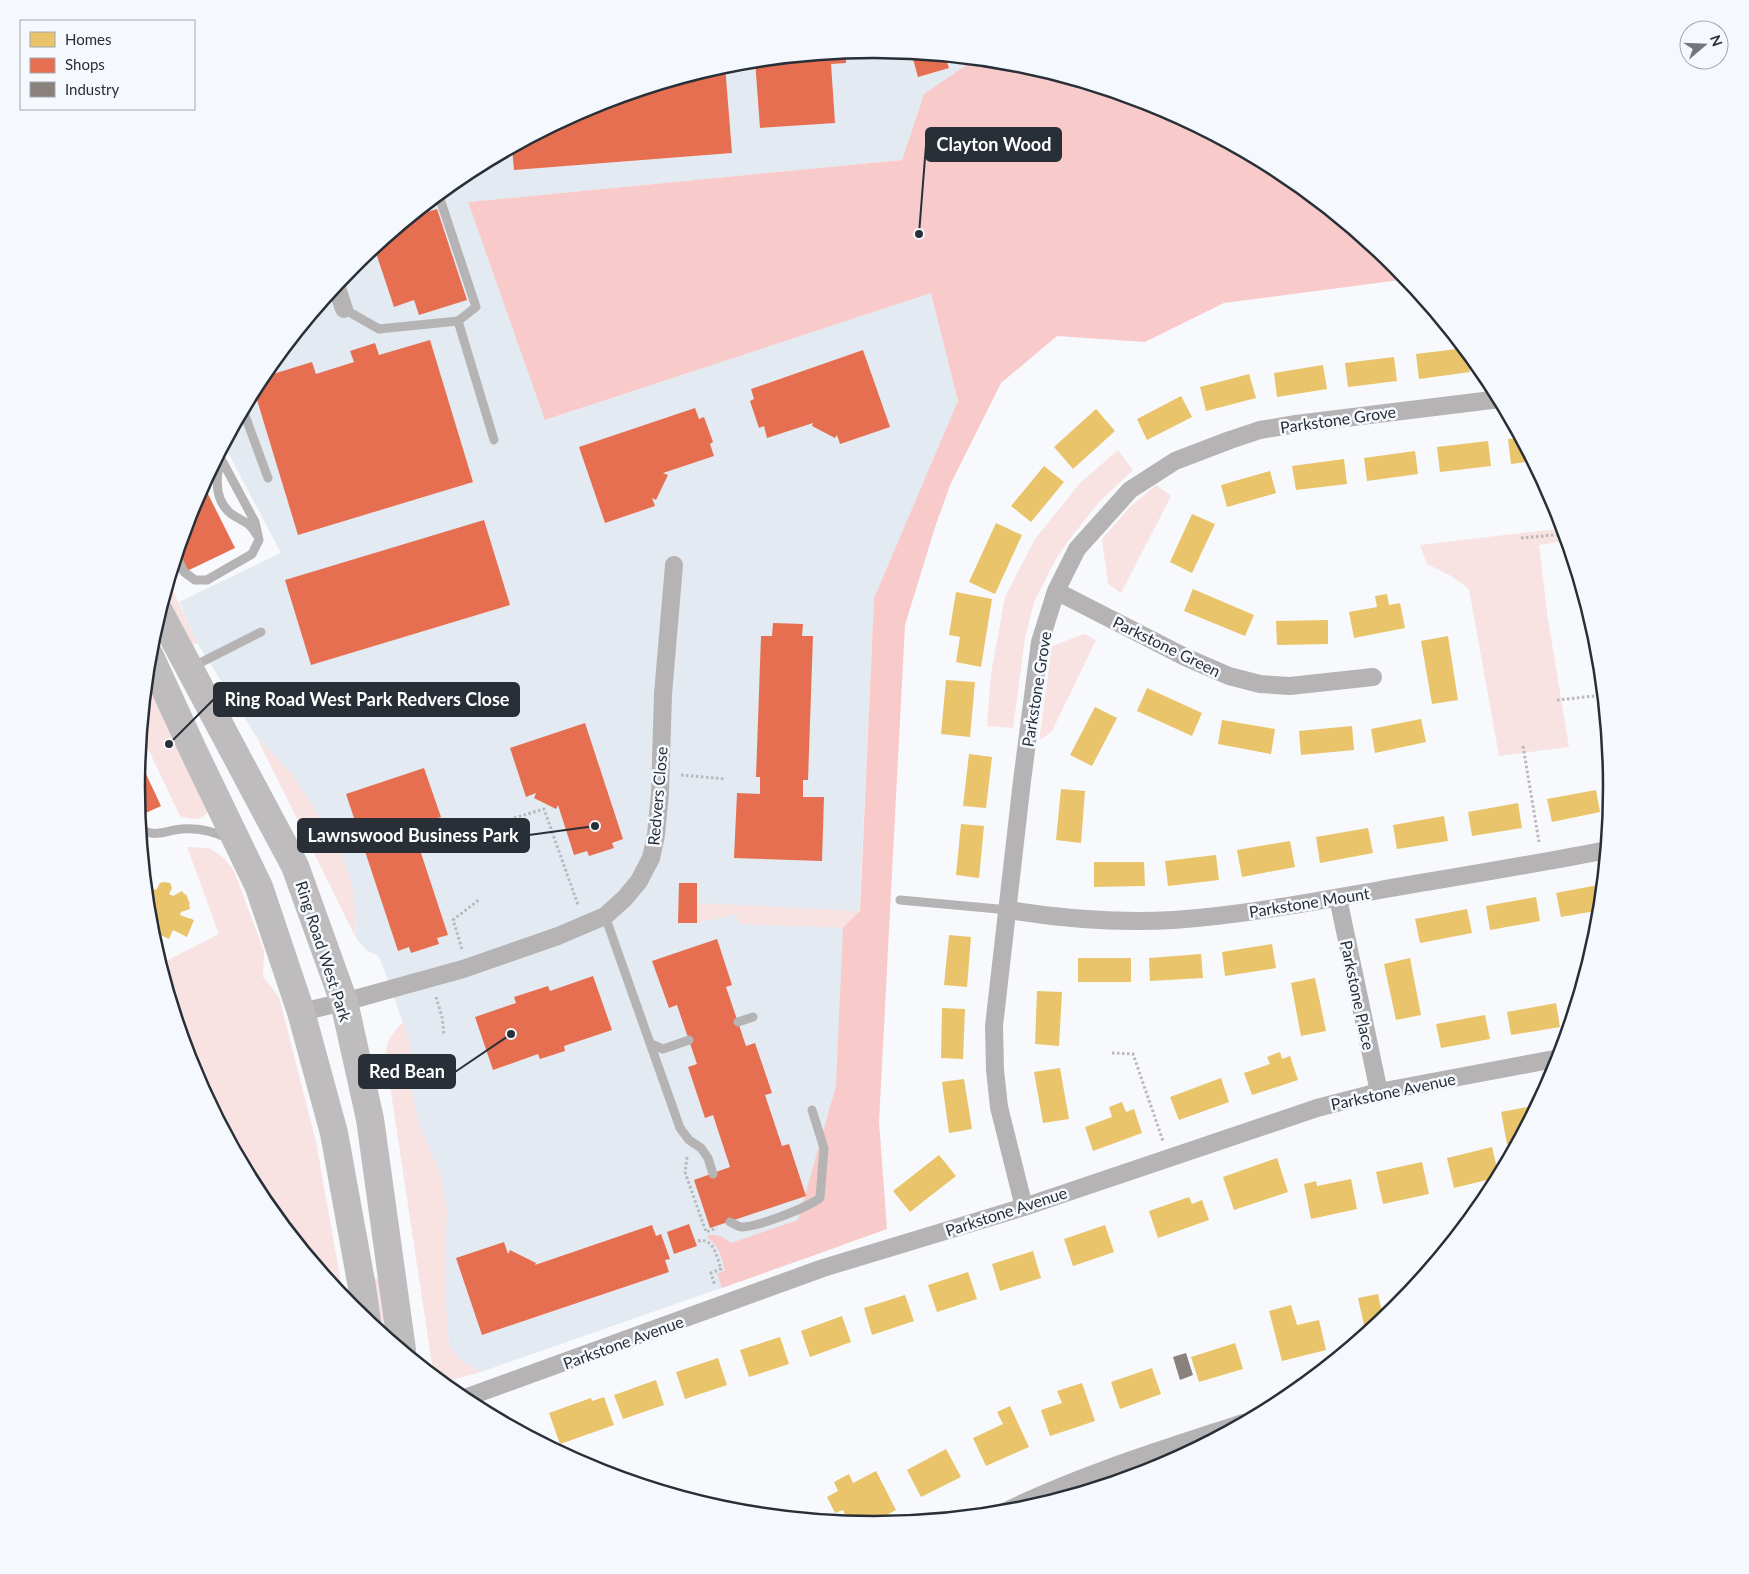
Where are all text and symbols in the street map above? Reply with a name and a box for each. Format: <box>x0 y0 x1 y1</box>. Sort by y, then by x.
legend <box>20 20 195 110</box>
north arrow <box>1679 20 1729 70</box>
text: Homes <box>65 30 111 48</box>
text: N <box>1707 33 1727 48</box>
text: Shops <box>65 55 105 73</box>
text: Industry <box>65 80 120 98</box>
callout: Clayton Wood <box>926 128 1061 161</box>
text: Clayton Wood <box>937 133 1051 155</box>
street label: Parkstone Grove <box>1279 401 1397 437</box>
street label: Parkstone Green <box>1110 612 1224 680</box>
street label: Parkstone Grove <box>1017 630 1055 748</box>
callout: Ring Road West Park Redvers Close <box>214 683 519 716</box>
text: Ring Road West Park Redvers Close <box>225 688 510 710</box>
street label: Redvers Close <box>643 746 671 846</box>
callout: Lawnswood Business Park <box>298 819 529 852</box>
text: Lawnswood Business Park <box>307 824 519 846</box>
street label: Ring Road West Park <box>292 878 356 1024</box>
street label: Parkstone Mount <box>1247 883 1371 921</box>
street label: Parkstone Place <box>1337 938 1379 1052</box>
callout: Red Bean <box>359 1055 455 1088</box>
text: Red Bean <box>369 1060 445 1082</box>
street label: Parkstone Avenue <box>1329 1069 1457 1113</box>
street label: Parkstone Avenue <box>943 1182 1069 1240</box>
street label: Parkstone Avenue <box>560 1311 686 1373</box>

